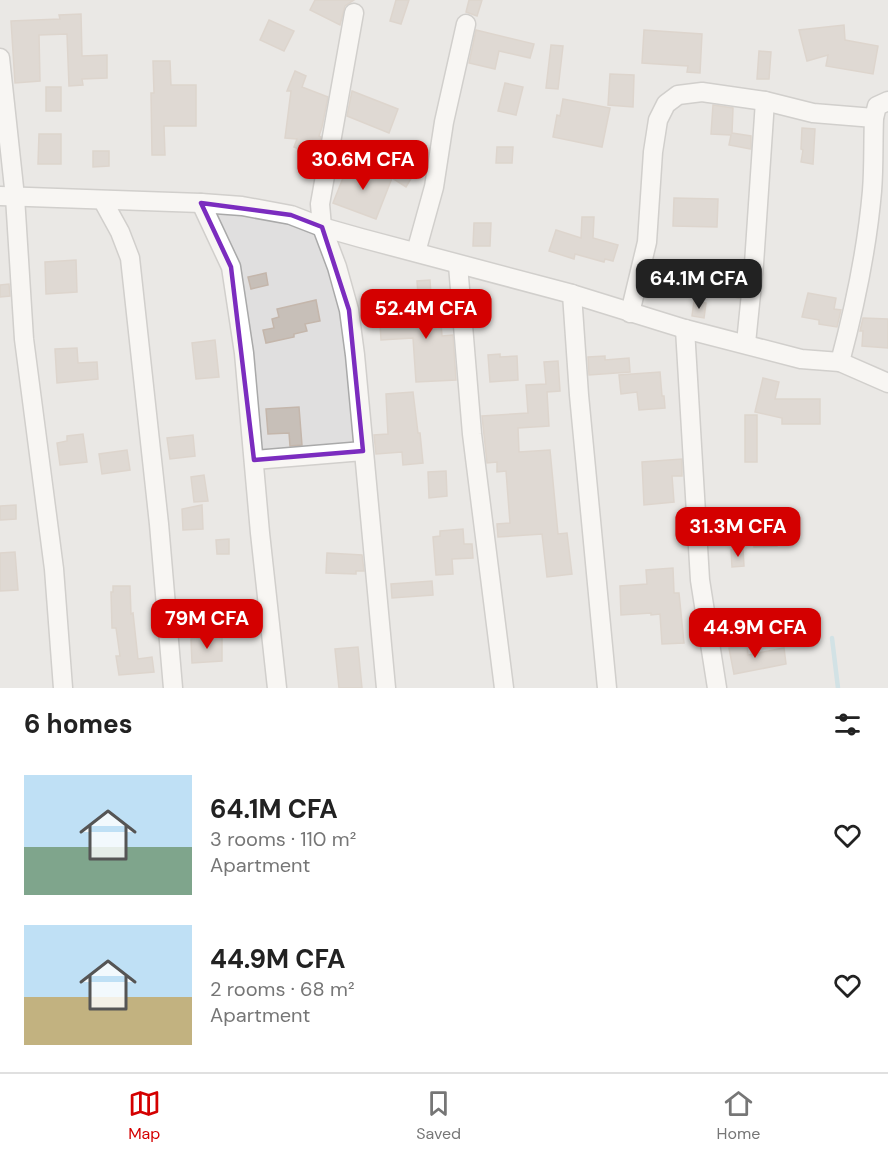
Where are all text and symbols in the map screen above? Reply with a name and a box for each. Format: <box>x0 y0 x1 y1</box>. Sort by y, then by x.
pin: 30.6M CFA <box>294 140 432 191</box>
text: 30.6M CFA <box>311 146 415 172</box>
pin: 64.1M CFA <box>630 259 768 310</box>
text: 64.1M CFA <box>650 265 748 291</box>
pin: 52.4M CFA <box>357 289 495 340</box>
text: 52.4M CFA <box>375 295 477 321</box>
pin: 31.3M CFA <box>669 507 807 558</box>
text: 31.3M CFA <box>689 513 787 539</box>
pin: 79M CFA <box>152 599 262 650</box>
text: 79M CFA <box>165 605 249 631</box>
pin: 44.9M CFA <box>686 608 824 659</box>
text: 44.9M CFA <box>703 614 807 640</box>
text: 6 homes <box>24 707 132 741</box>
icon: filters <box>831 708 864 741</box>
text: 64.1M CFA <box>210 792 338 826</box>
icon: home <box>72 799 144 871</box>
icon: heart <box>831 819 864 852</box>
text: 3 rooms · 110 m² <box>210 826 356 852</box>
text: Apartment <box>210 852 310 878</box>
text: 44.9M CFA <box>210 942 345 976</box>
icon: home <box>72 949 144 1021</box>
icon: heart <box>831 969 864 1002</box>
text: 2 rooms · 68 m² <box>210 976 355 1002</box>
text: Apartment <box>210 1002 310 1028</box>
tab: Map <box>128 1087 161 1144</box>
tab: Saved <box>416 1087 461 1144</box>
tab: Home <box>717 1087 760 1144</box>

